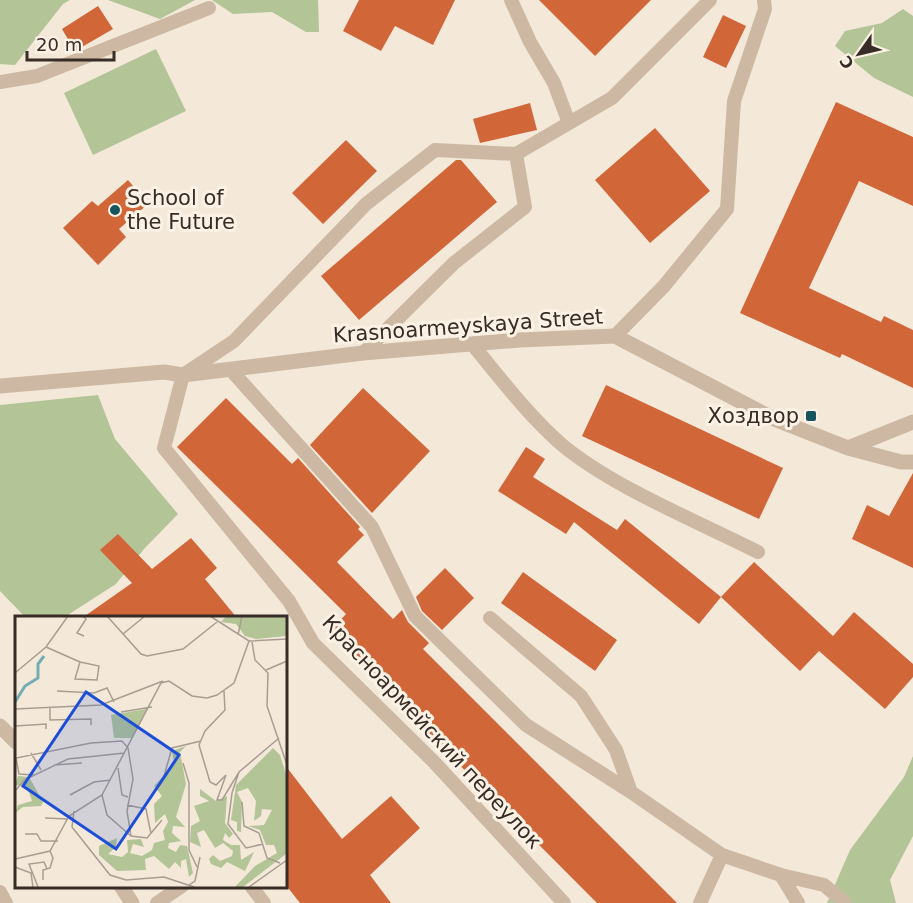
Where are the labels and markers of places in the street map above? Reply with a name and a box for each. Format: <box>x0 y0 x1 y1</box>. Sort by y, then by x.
place label: School of the Future <box>127 186 235 234</box>
marker: School of the Future <box>108 203 122 217</box>
place label: Хоздвор <box>708 404 799 428</box>
marker: Хоздвор <box>804 409 818 423</box>

